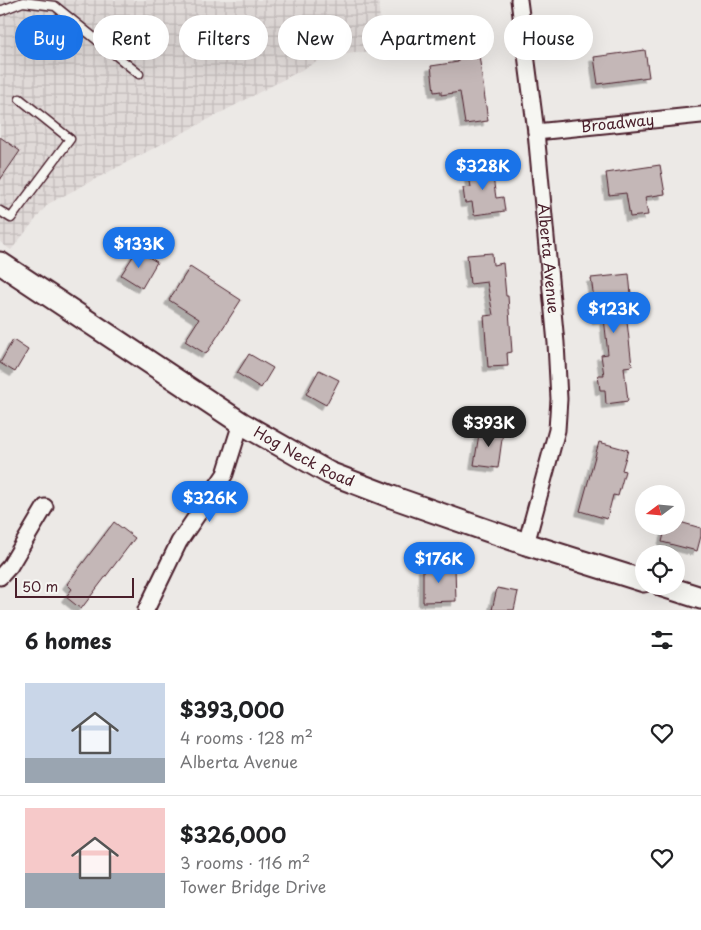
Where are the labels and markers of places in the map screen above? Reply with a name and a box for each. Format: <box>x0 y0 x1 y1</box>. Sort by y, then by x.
pin: $328K <box>448 148 518 191</box>
pin: $133K <box>104 226 174 269</box>
pin: $123K <box>579 292 649 334</box>
pin: $393K <box>454 406 524 448</box>
pin: $326K <box>175 480 245 523</box>
pin: $176K <box>404 542 474 584</box>

